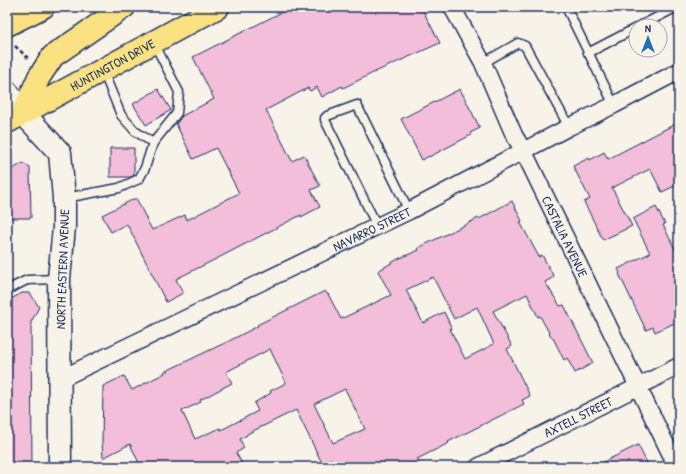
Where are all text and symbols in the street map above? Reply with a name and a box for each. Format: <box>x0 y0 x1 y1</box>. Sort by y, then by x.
north arrow <box>628 18 668 58</box>
text: N <box>645 21 651 35</box>
street label: HUNTINGTON DRIVE <box>67 34 158 95</box>
street label: CASTALIA AVENUE <box>538 193 593 280</box>
street label: NAVARRO STREET <box>330 202 415 255</box>
street label: NORTH EASTERN AVENUE <box>51 208 73 329</box>
street label: AXTELL STREET <box>541 392 616 441</box>

